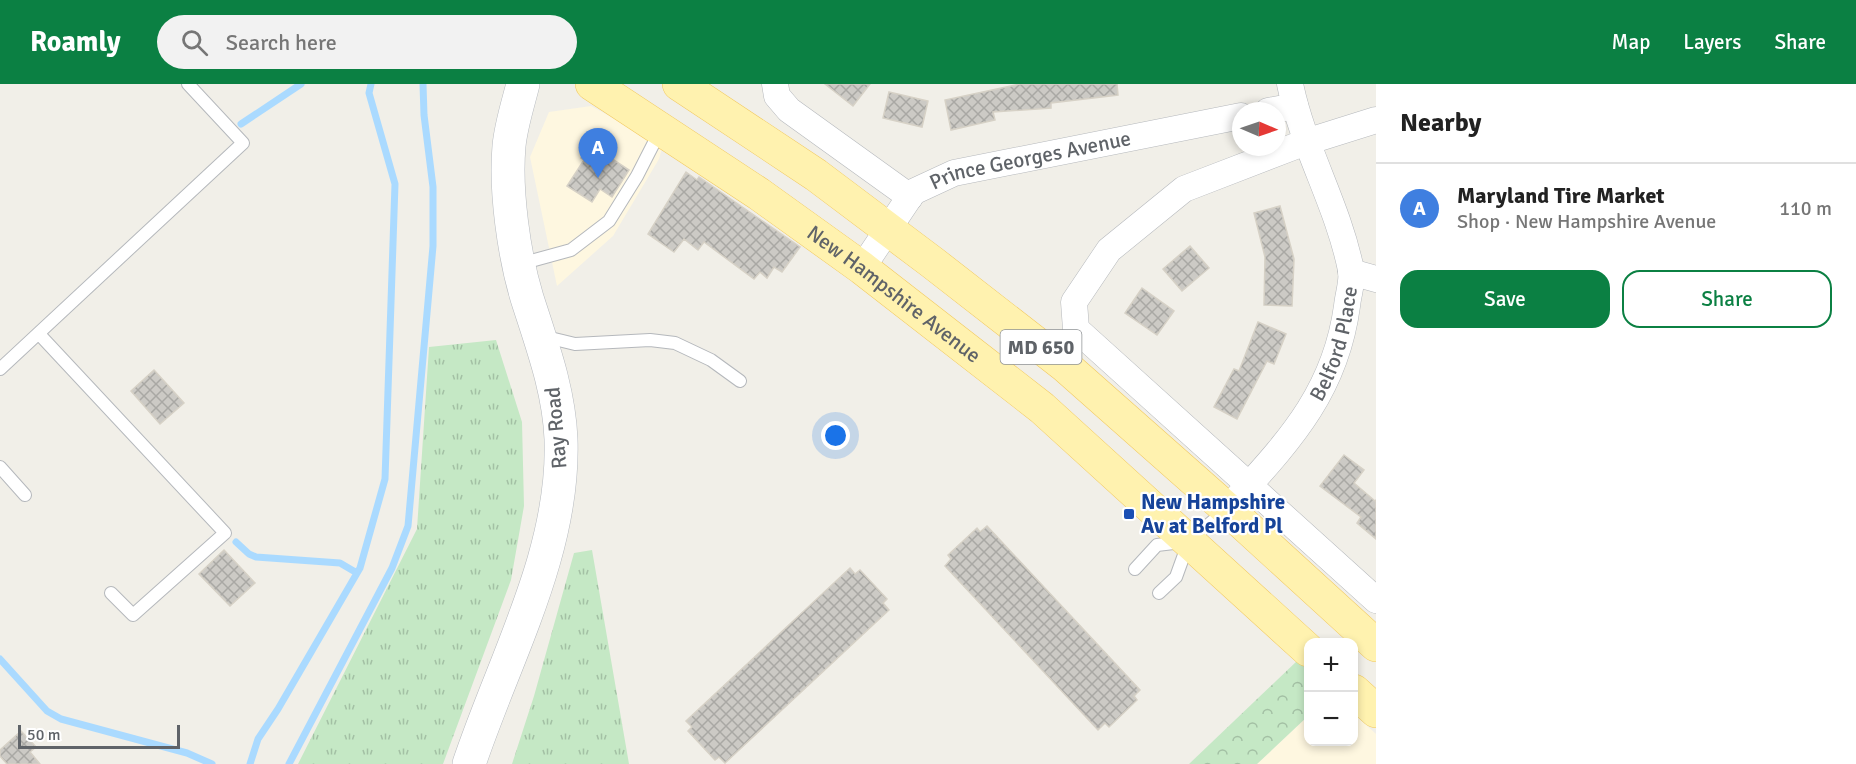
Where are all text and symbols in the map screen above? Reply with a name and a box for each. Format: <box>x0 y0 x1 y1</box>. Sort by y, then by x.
search box <box>157 15 577 69</box>
text: Roamly <box>30 25 121 59</box>
icon: search <box>178 26 211 59</box>
text: Search here <box>226 29 337 56</box>
text: Map <box>1612 29 1650 55</box>
text: Layers <box>1683 29 1741 55</box>
text: Share <box>1774 29 1826 55</box>
north arrow <box>1232 102 1286 156</box>
text: Nearby <box>1400 107 1481 139</box>
street label: Prince Georges Avenue <box>925 125 1133 195</box>
pin: A <box>578 128 618 178</box>
text: Maryland Tire Market <box>1457 182 1665 209</box>
text: A <box>1413 196 1426 221</box>
text: 110 m <box>1779 196 1832 221</box>
text: Shop · New Hampshire Avenue <box>1457 209 1716 234</box>
street label: New Hampshire Avenue <box>802 220 986 369</box>
button: Save <box>1400 270 1610 328</box>
button: Share <box>1622 270 1832 328</box>
street label: Belford Place <box>1304 284 1363 406</box>
road number: MD 650 <box>1000 330 1082 364</box>
street label: Ray Road <box>539 386 573 470</box>
your location <box>821 421 850 450</box>
place label: New Hampshire Av at Belford Pl <box>1141 489 1285 539</box>
marker: New Hampshire Av at Belford Pl <box>1122 507 1136 521</box>
map controls <box>1304 638 1358 746</box>
button: + <box>1304 638 1358 692</box>
button: − <box>1304 692 1358 746</box>
scale bar <box>18 722 180 750</box>
text: 50 m <box>27 725 61 745</box>

